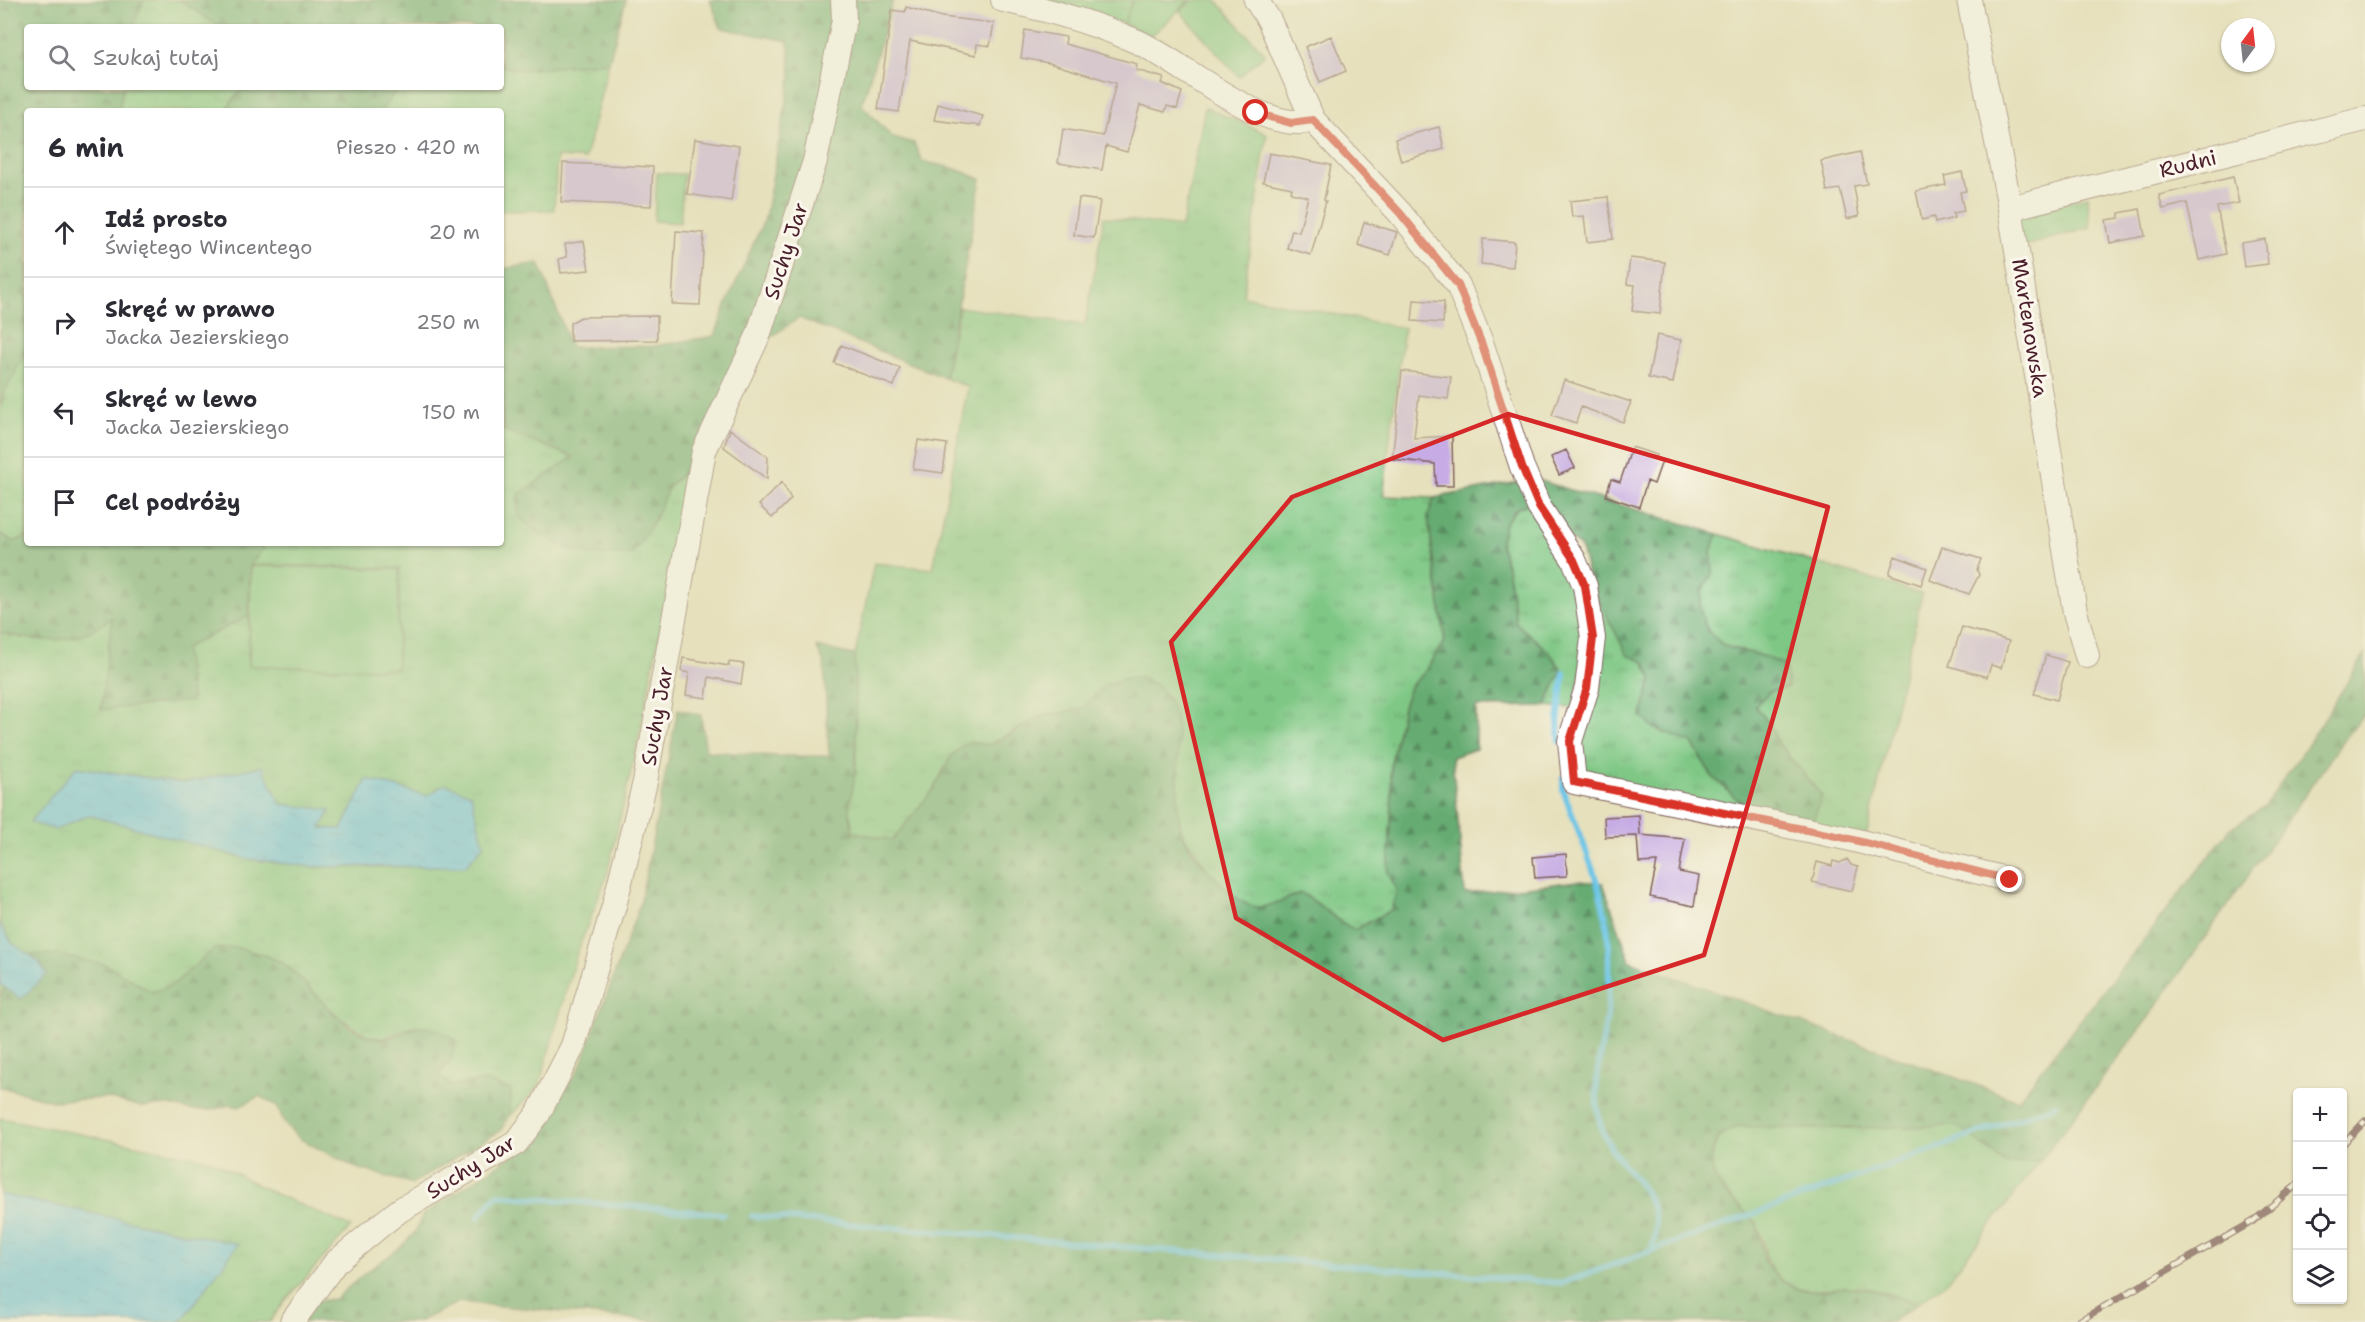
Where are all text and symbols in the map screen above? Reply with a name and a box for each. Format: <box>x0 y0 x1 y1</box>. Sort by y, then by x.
north arrow <box>2221 18 2275 72</box>
search box <box>24 24 504 90</box>
icon: search <box>45 41 78 74</box>
text: Szukaj tutaj <box>93 43 219 72</box>
route start <box>1242 99 1268 125</box>
text: 6 min <box>48 130 124 165</box>
text: Pieszo · 420 m <box>336 134 480 160</box>
street label: Rudni <box>2156 143 2220 185</box>
street label: Suchy Jar <box>757 199 815 303</box>
text: Idź prosto <box>105 205 228 234</box>
icon: ahead <box>48 216 81 249</box>
text: 20 m <box>429 219 480 245</box>
text: Świętego Wincentego <box>105 234 312 260</box>
street label: Martenowska <box>2005 257 2055 399</box>
text: Skręć w prawo <box>105 295 275 324</box>
icon: right <box>48 306 81 339</box>
text: 250 m <box>416 309 480 335</box>
text: Jacka Jezierskiego <box>105 324 289 350</box>
text: Skręć w lewo <box>105 385 257 414</box>
icon: left <box>48 396 81 429</box>
text: 150 m <box>422 399 480 425</box>
text: Jacka Jezierskiego <box>105 414 289 440</box>
icon: arrive <box>48 486 81 519</box>
text: Cel podróży <box>105 488 241 517</box>
street label: Suchy Jar <box>634 664 680 768</box>
route end <box>1996 866 2022 892</box>
map controls <box>2293 1088 2347 1304</box>
button: + <box>2293 1088 2347 1142</box>
street label: Suchy Jar <box>421 1128 521 1206</box>
button: − <box>2293 1142 2347 1196</box>
button: locate <box>2293 1196 2347 1250</box>
button: layers <box>2293 1250 2347 1304</box>

